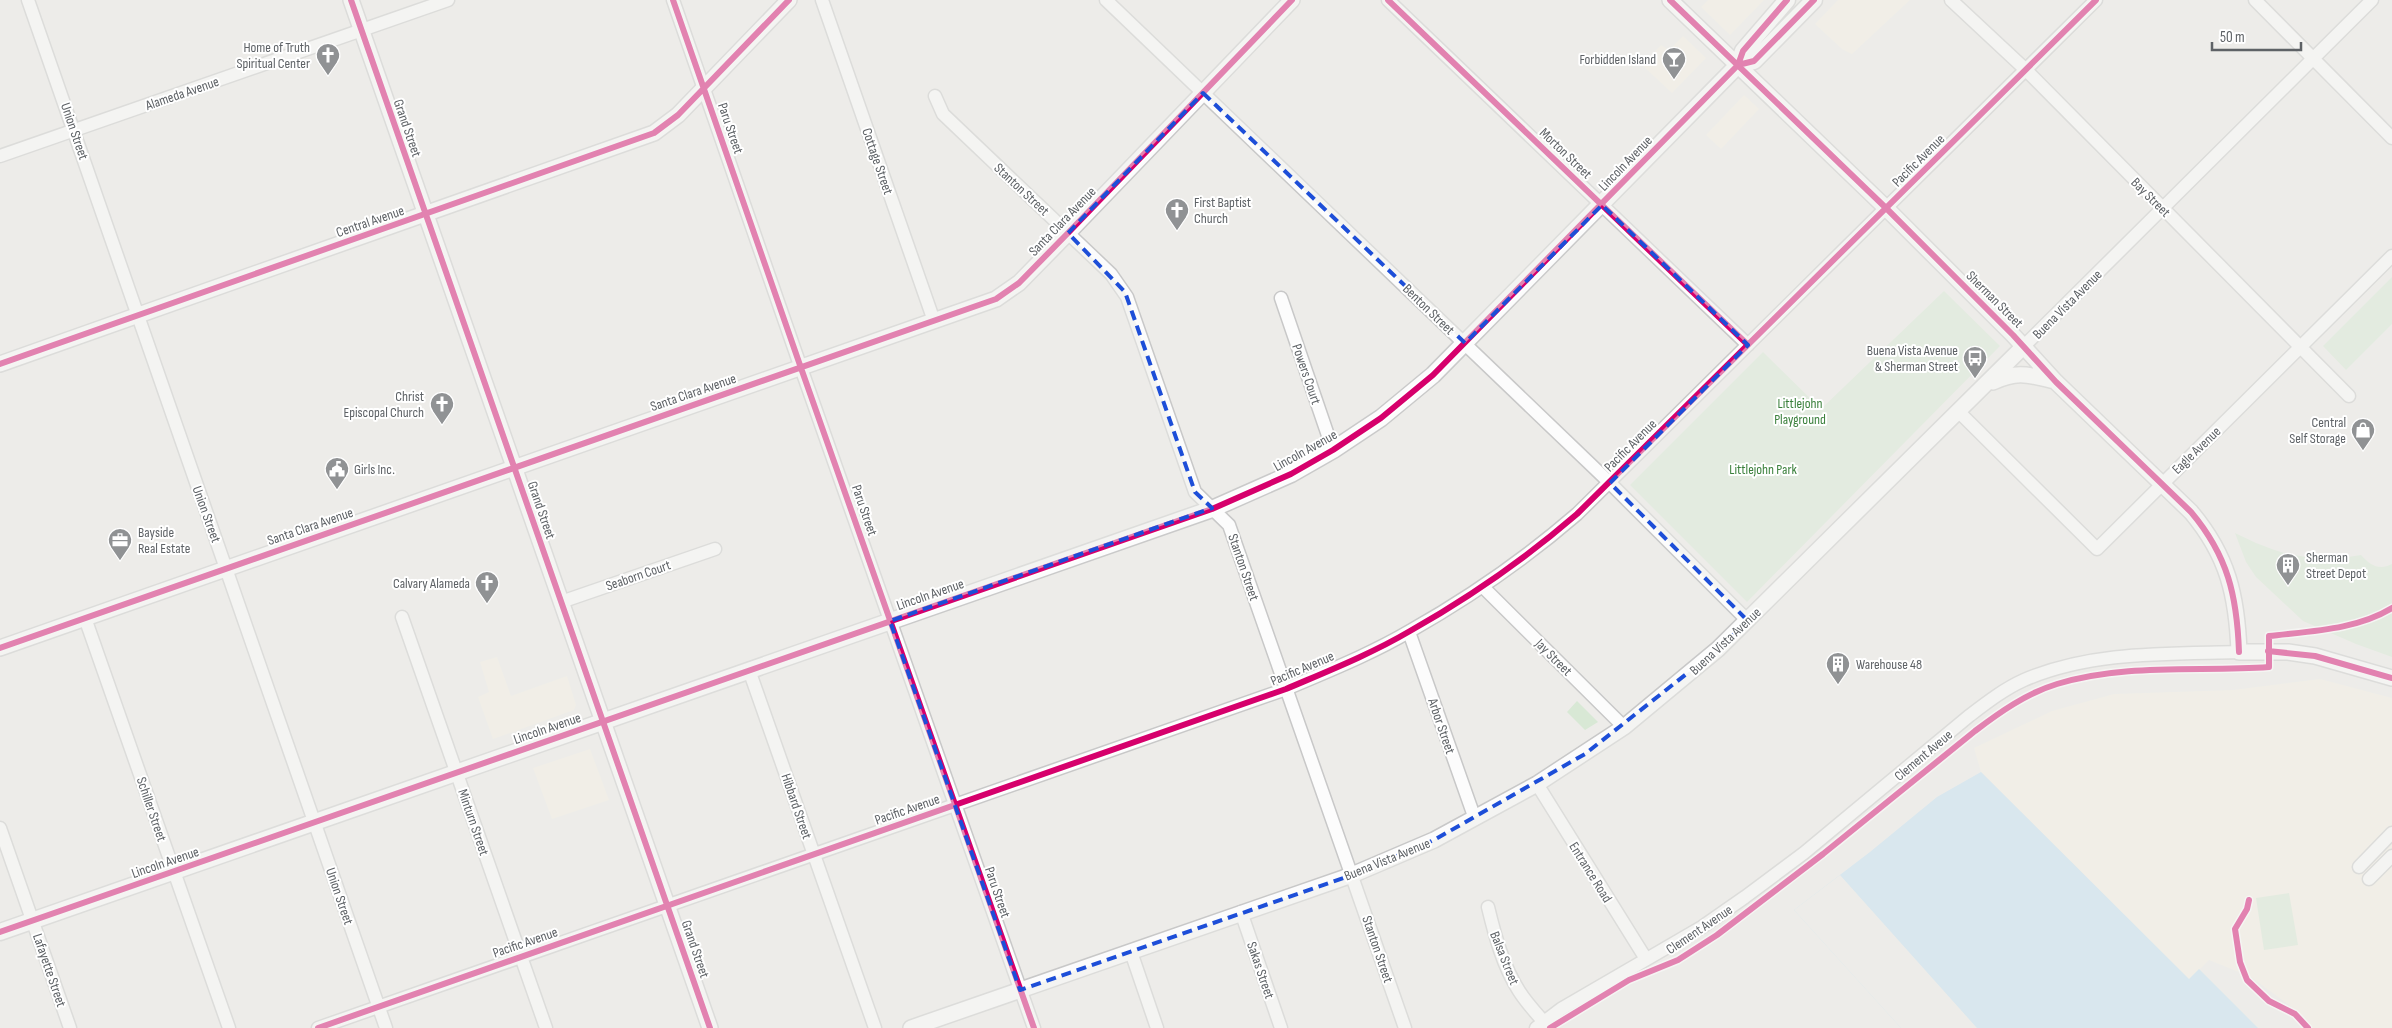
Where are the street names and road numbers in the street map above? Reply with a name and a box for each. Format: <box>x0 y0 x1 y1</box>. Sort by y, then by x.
street label: Alameda Avenue <box>142 73 221 114</box>
street label: Grand Street <box>390 97 425 159</box>
street label: Union Street <box>57 100 92 162</box>
street label: Paru Street <box>714 100 747 156</box>
street label: Morton Street <box>1536 124 1595 182</box>
street label: Cottage Street <box>858 126 897 197</box>
street label: Pacific Avenue <box>1888 130 1948 190</box>
street label: Lincoln Avenue <box>1595 132 1656 194</box>
street label: Stanton Street <box>990 159 1053 219</box>
street label: Bay Street <box>2127 174 2174 221</box>
street label: Santa Clara Avenue <box>1025 183 1100 260</box>
street label: Central Avenue <box>334 202 406 241</box>
street label: Buena Vista Avenue <box>2029 266 2106 343</box>
street label: Sherman Street <box>1963 267 2027 331</box>
street label: Benton Street <box>1399 280 1458 338</box>
street label: Powers Court <box>1288 342 1325 407</box>
street label: Santa Clara Avenue <box>648 370 738 415</box>
street label: Pacific Avenue <box>1600 415 1660 475</box>
street label: Eagle Avenue <box>2168 423 2224 478</box>
street label: Lincoln Avenue <box>1270 426 1340 475</box>
street label: Grand Street <box>524 479 559 541</box>
street label: Paru Street <box>848 482 881 538</box>
street label: Union Street <box>188 483 225 545</box>
street label: Santa Clara Avenue <box>265 504 355 549</box>
street label: Stanton Street <box>1224 532 1263 603</box>
street label: Seaborn Court <box>603 556 673 595</box>
street label: Lincoln Avenue <box>894 575 966 614</box>
street label: Buena Vista Avenue <box>1686 604 1765 679</box>
street label: Jay Street <box>1531 635 1576 679</box>
street label: Pacific Avenue <box>1268 647 1337 689</box>
street label: Arbor Street <box>1424 695 1459 756</box>
street label: Lincoln Avenue <box>511 709 583 748</box>
street label: Clement Aveue <box>1891 726 1956 785</box>
street label: Hibbard Street <box>777 771 816 841</box>
street label: Schiller Street <box>133 775 170 844</box>
street label: Minturn Street <box>454 787 493 858</box>
street label: Pacific Avenue <box>872 790 942 828</box>
street label: Buena Vista Avenue <box>1342 834 1433 884</box>
street label: Entrance Road <box>1565 839 1616 906</box>
street label: Lincoln Avenue <box>129 843 201 882</box>
street label: Paru Street <box>981 864 1014 920</box>
street label: Union Street <box>322 865 357 927</box>
street label: Clement Avenue <box>1663 901 1736 958</box>
street label: Stanton Street <box>1358 914 1397 985</box>
street label: Grand Street <box>678 918 713 980</box>
street label: Pacific Avenue <box>490 923 560 961</box>
street label: Balsa Street <box>1486 929 1523 988</box>
street label: Lafayette Street <box>29 931 70 1009</box>
street label: Sakas Street <box>1243 940 1278 1001</box>

